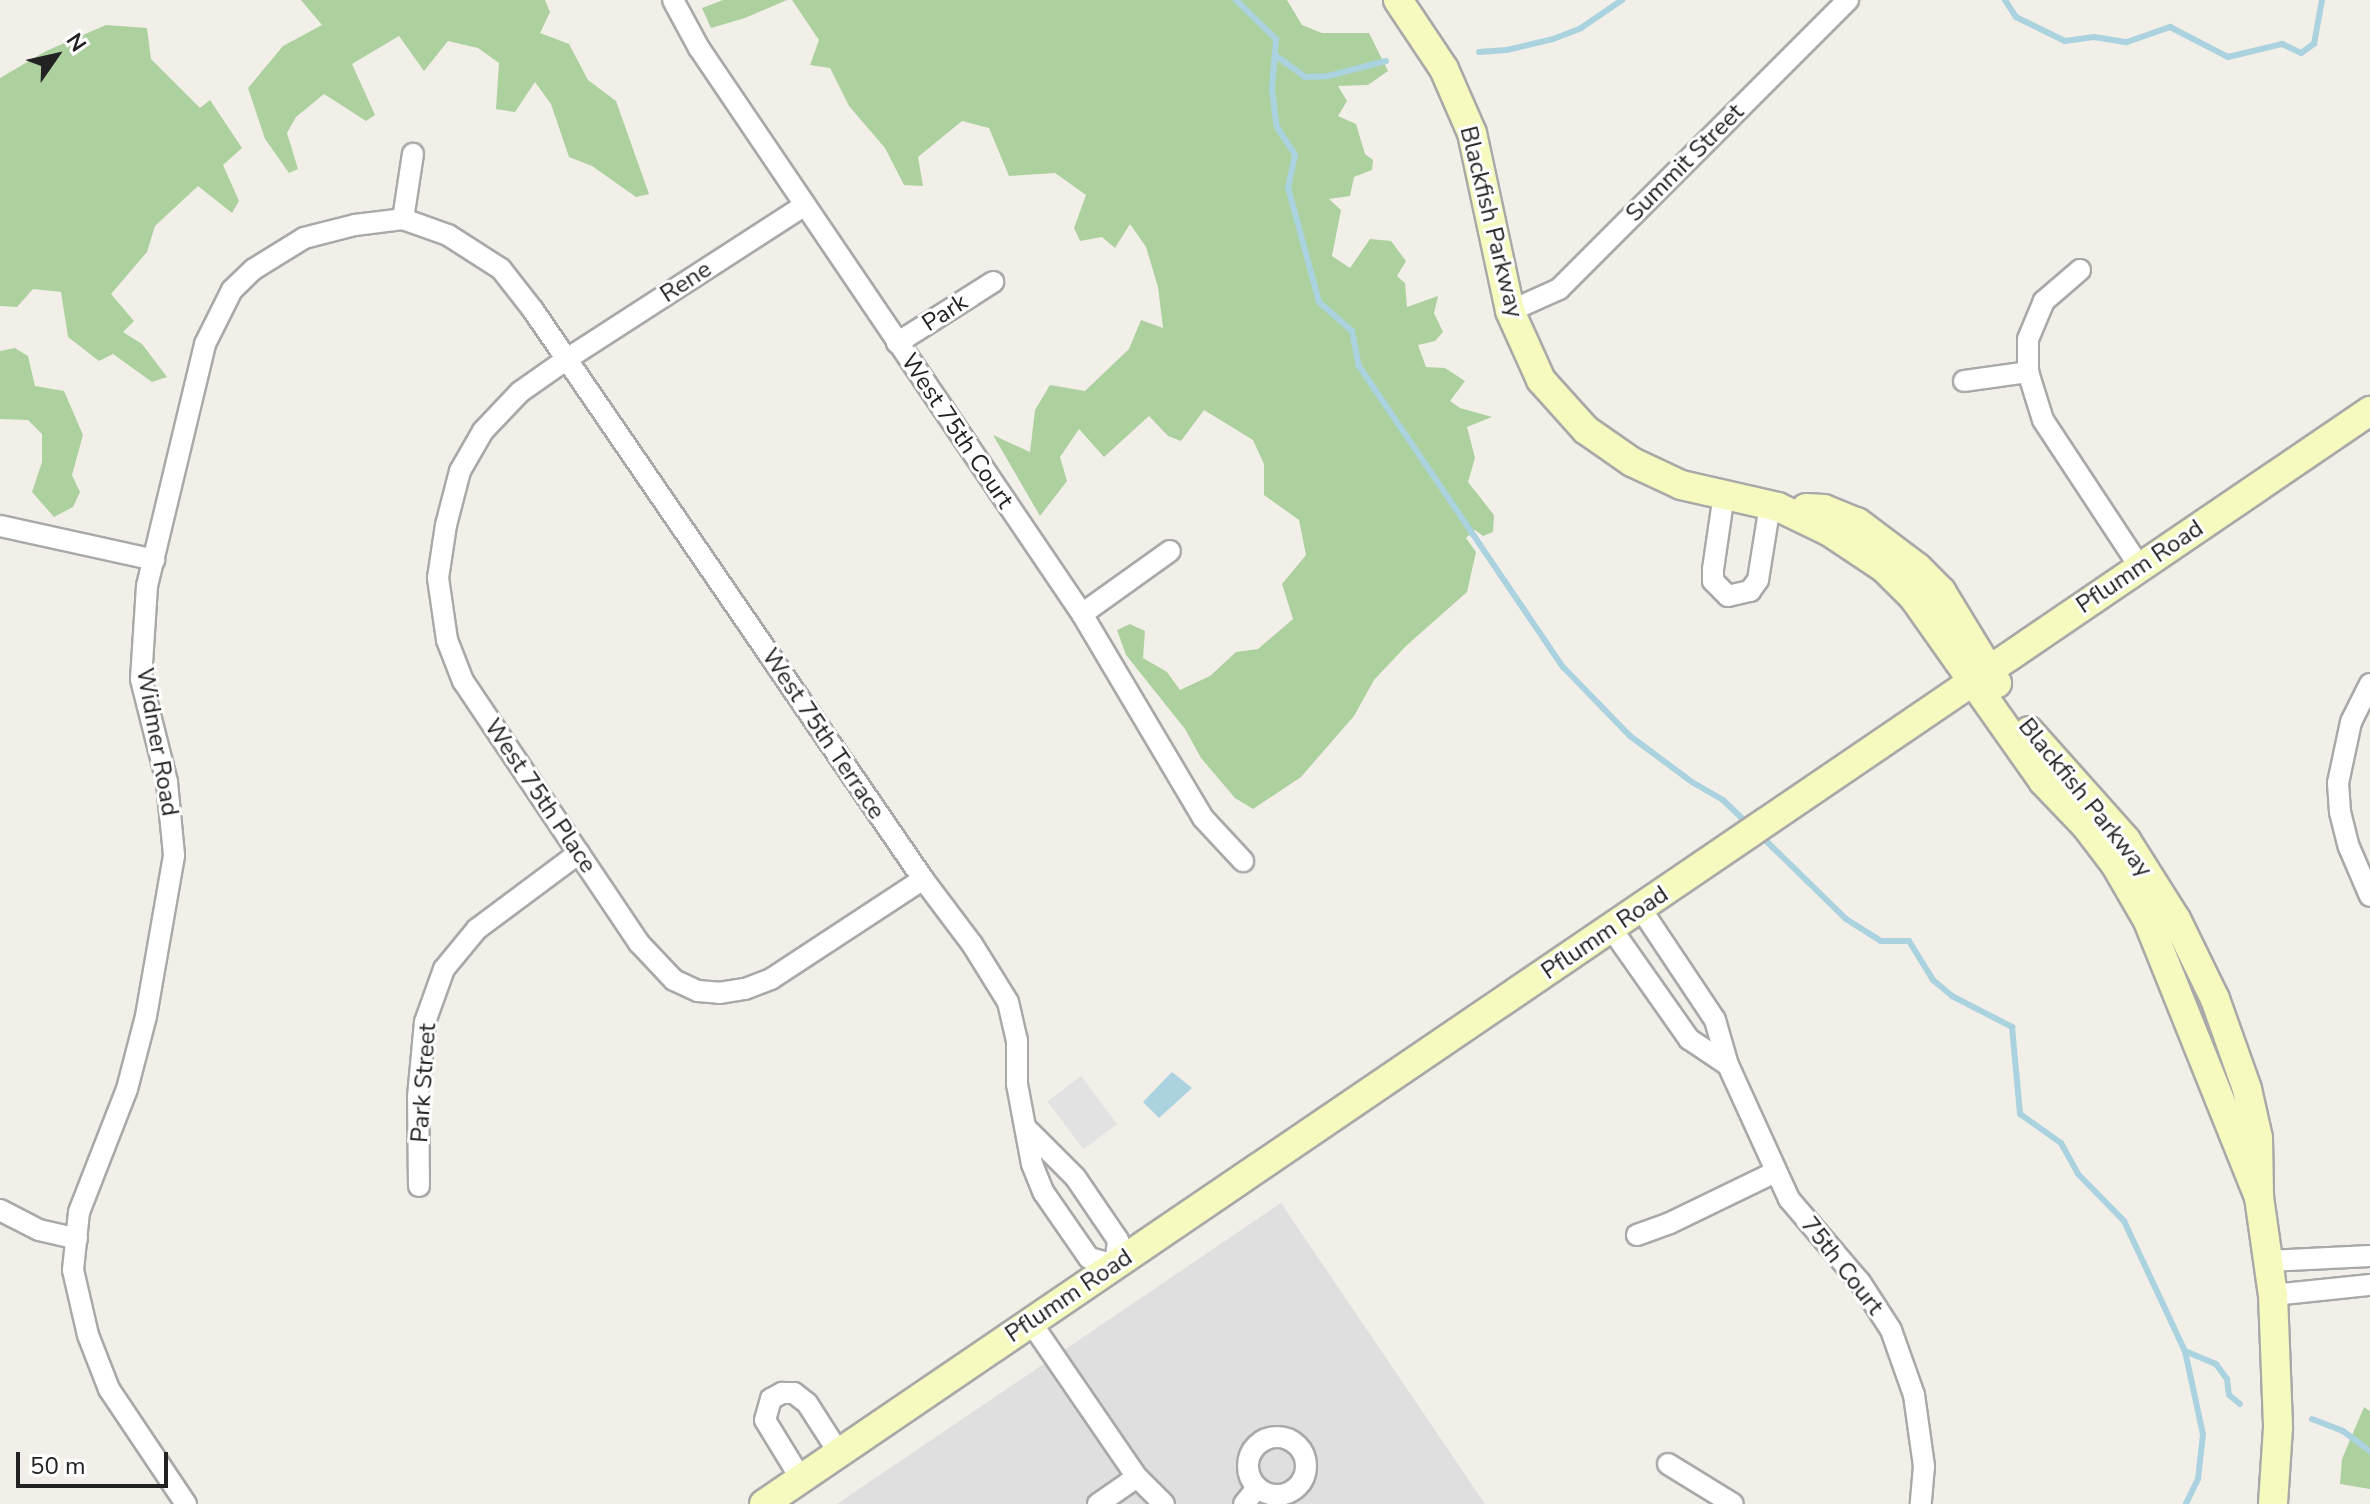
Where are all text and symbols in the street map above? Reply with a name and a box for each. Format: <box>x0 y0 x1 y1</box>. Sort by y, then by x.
north arrow <box>16 16 96 96</box>
text: N <box>59 27 93 58</box>
street label: Summit Street <box>1620 98 1750 228</box>
street label: Blackfish Parkway <box>1453 123 1529 321</box>
street label: Rene <box>655 255 717 309</box>
street label: Park <box>917 288 973 338</box>
street label: West 75th Court <box>895 348 1019 514</box>
street label: Pflumm Road <box>2071 514 2209 620</box>
street label: West 75th Terrace <box>755 643 891 825</box>
street label: Widmer Road <box>130 666 184 818</box>
street label: Blackfish Parkway <box>2012 713 2158 883</box>
street label: West 75th Place <box>478 714 602 878</box>
street label: Pflumm Road <box>1536 880 1674 986</box>
street label: Park Street <box>405 1022 443 1144</box>
street label: 75th Court <box>1795 1211 1889 1321</box>
street label: Pflumm Road <box>1000 1243 1138 1349</box>
scale bar <box>20 1436 172 1486</box>
text: 50 m <box>30 1450 86 1482</box>

